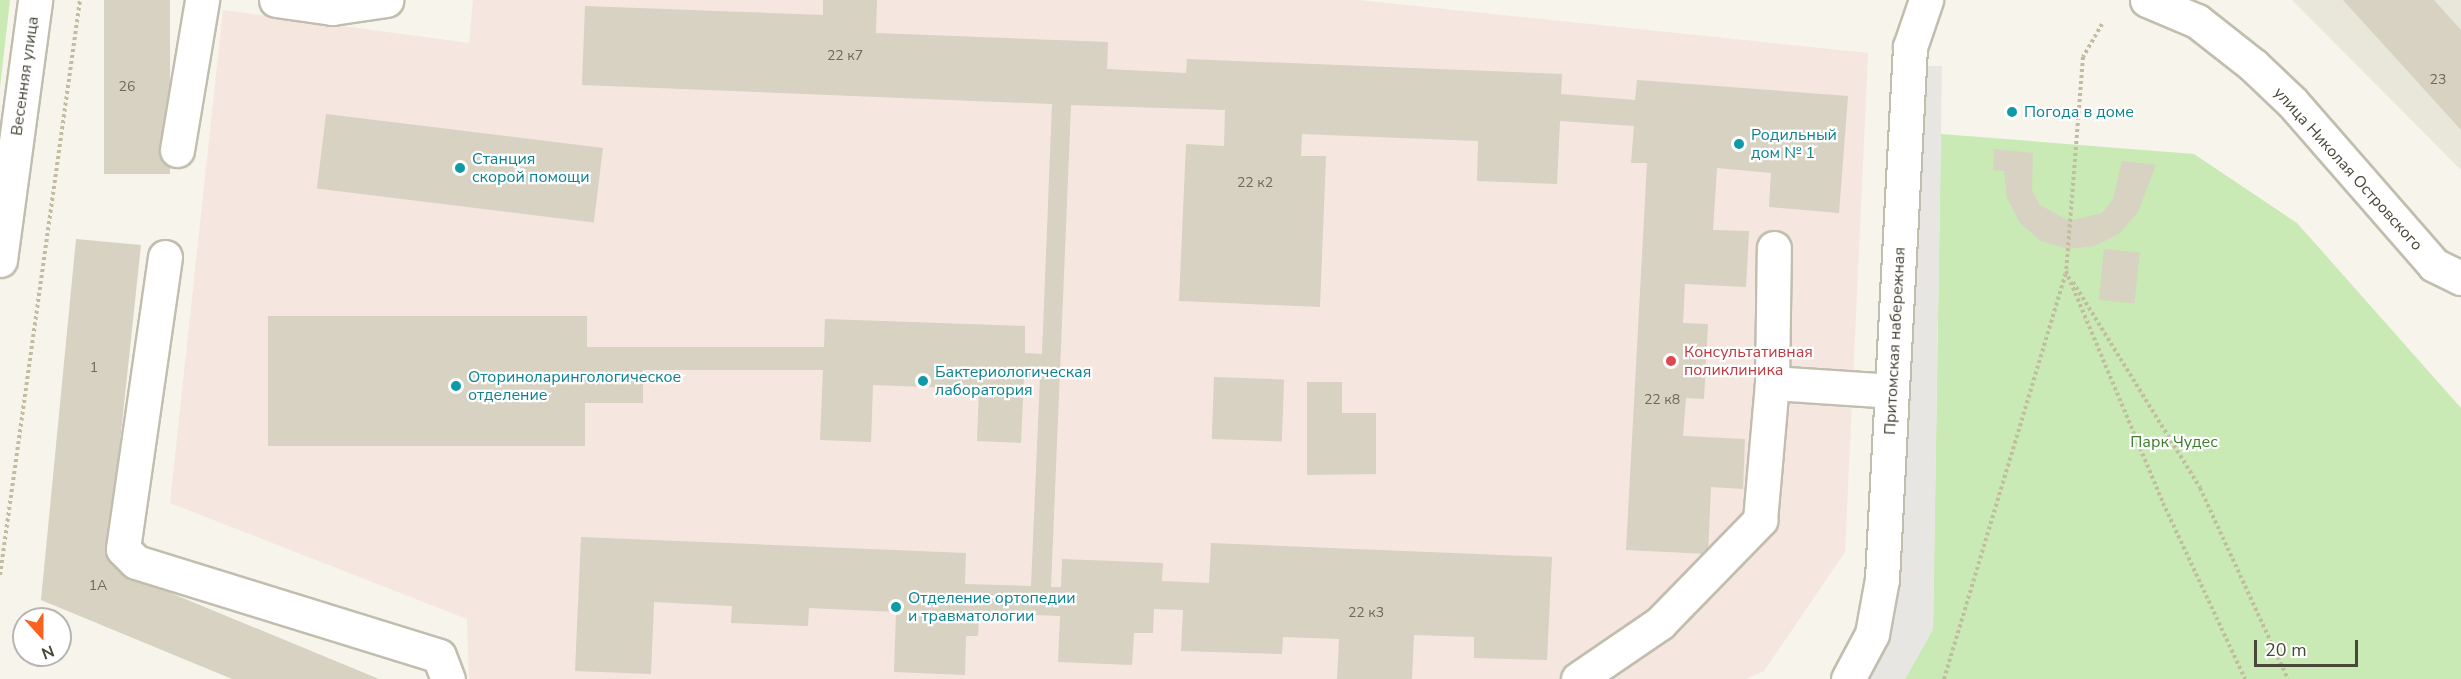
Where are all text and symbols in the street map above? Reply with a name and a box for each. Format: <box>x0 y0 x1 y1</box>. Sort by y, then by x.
street label: Весенняя улица <box>7 15 43 137</box>
house number: 22 к7 <box>827 48 863 64</box>
house number: 23 <box>2430 72 2446 88</box>
house number: 26 <box>119 79 135 95</box>
street label: улица Николая Островского <box>2269 83 2427 255</box>
place label: Погода в доме <box>2024 102 2134 122</box>
marker: Погода в доме <box>2005 105 2019 119</box>
place label: Родильный дом № 1 <box>1751 125 1837 163</box>
marker: Родильный дом № 1 <box>1732 137 1746 151</box>
place label: Станция скорой помощи <box>472 149 590 187</box>
marker: Станция скорой помощи <box>453 161 467 175</box>
house number: 22 к2 <box>1237 175 1273 191</box>
street label: Притомская набережная <box>1880 247 1910 435</box>
place label: Консультативная поликлиника <box>1684 342 1813 380</box>
marker: Консультативная поликлиника <box>1662 352 1680 370</box>
house number: 1 <box>90 360 98 376</box>
place label: Бактериологическая лаборатория <box>935 362 1091 400</box>
place label: Оториноларингологическое отделение <box>468 367 681 405</box>
marker: Бактериологическая лаборатория <box>916 374 930 388</box>
marker: Оториноларингологическое отделение <box>449 379 463 393</box>
house number: 22 к8 <box>1644 392 1680 408</box>
park label: Парк Чудес <box>2130 432 2218 452</box>
house number: 1А <box>89 578 107 594</box>
place label: Отделение ортопедии и травматологии <box>908 588 1076 626</box>
marker: Отделение ортопедии и травматологии <box>889 600 903 614</box>
house number: 22 к3 <box>1348 605 1384 621</box>
north arrow <box>12 607 72 667</box>
scale bar <box>2257 628 2360 666</box>
text: 20 m <box>2265 638 2307 662</box>
text: N <box>38 640 57 664</box>

